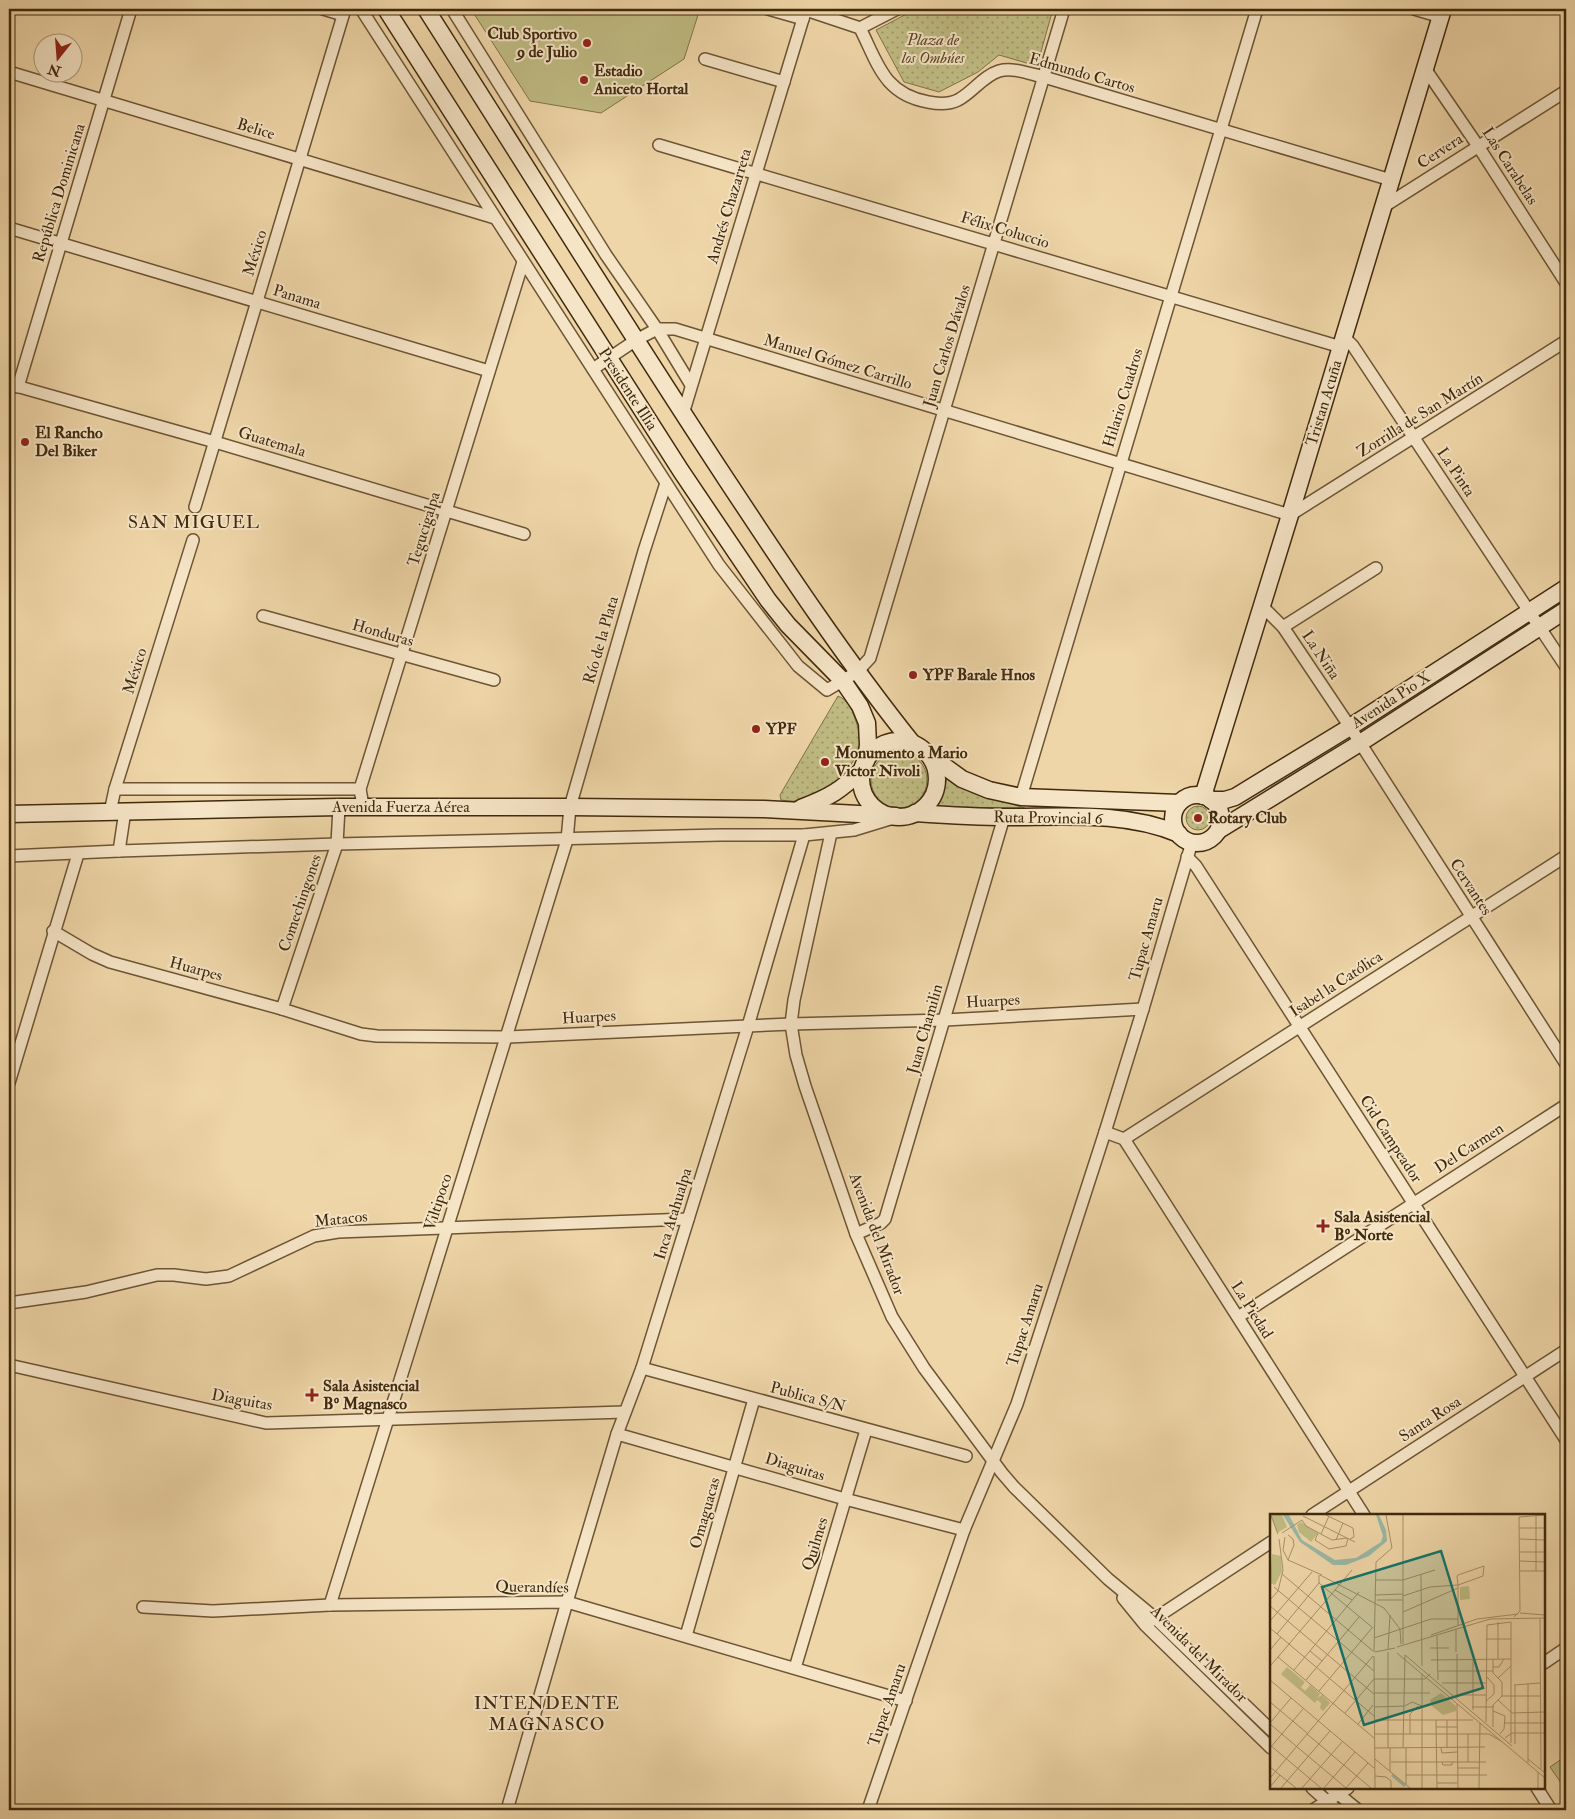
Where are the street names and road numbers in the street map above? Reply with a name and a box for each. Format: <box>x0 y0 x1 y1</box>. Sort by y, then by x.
street label: Edmundo Cartos <box>1027 48 1137 98</box>
street label: Belice <box>235 114 278 144</box>
street label: República Dominicana <box>28 121 91 265</box>
street label: Las Carabelas <box>1478 123 1542 209</box>
street label: Cervera <box>1413 129 1467 173</box>
street label: Andrés Chazarreta <box>702 146 756 267</box>
street label: Félix Coluccio <box>958 207 1052 253</box>
street label: México <box>239 227 272 279</box>
street label: Panama <box>270 280 324 314</box>
street label: Juan Carlos Dávalos <box>919 282 976 411</box>
street label: Manuel Gómez Carrillo <box>761 330 915 394</box>
street label: Presidente Illia <box>594 344 662 435</box>
street label: Hilario Cuadros <box>1098 346 1148 450</box>
street label: Tristan Acuña <box>1301 357 1347 448</box>
street label: Zorrilla de San Martín <box>1353 368 1487 462</box>
street label: Guatemala <box>236 422 309 462</box>
street label: La Pinta <box>1432 444 1480 501</box>
street label: Tegucigalpa <box>403 489 446 569</box>
street label: Río de la Plata <box>579 593 623 686</box>
street label: Honduras <box>350 615 416 651</box>
street label: La Niña <box>1297 627 1345 684</box>
street label: México <box>119 645 152 697</box>
street label: Avenida Pio X <box>1347 667 1435 734</box>
street label: Avenida Fuerza Aérea <box>331 797 470 817</box>
street label: Ruta Provincial 6 <box>993 807 1104 829</box>
street label: Comechingones <box>274 852 326 954</box>
street label: Cervantes <box>1445 855 1497 919</box>
street label: Tupac Amaru <box>1124 895 1168 984</box>
street label: Isabel la Católica <box>1286 946 1387 1021</box>
street label: Huarpes <box>167 952 225 987</box>
street label: Juan Chamilin <box>902 982 948 1077</box>
street label: Huarpes <box>965 990 1021 1013</box>
street label: Huarpes <box>561 1006 617 1029</box>
street label: Cid Campeador <box>1354 1091 1427 1187</box>
street label: Del Carmen <box>1431 1118 1507 1178</box>
street label: Inca Atahualpa <box>650 1165 698 1263</box>
street label: Avenida del Mirador <box>844 1169 910 1298</box>
street label: Viltipoco <box>419 1171 458 1233</box>
street label: Matacos <box>313 1206 369 1232</box>
street label: La Piedad <box>1227 1278 1278 1343</box>
street label: Tupac Amaru <box>1002 1281 1049 1369</box>
street label: Publica S/N <box>768 1377 849 1417</box>
street label: Diaguitas <box>210 1385 274 1415</box>
street label: Santa Rosa <box>1395 1391 1465 1446</box>
street label: Diaguitas <box>763 1448 827 1486</box>
street label: Omaguacas <box>685 1475 725 1551</box>
street label: Quilmes <box>797 1515 833 1573</box>
street label: Querandíes <box>495 1576 569 1598</box>
street label: Avenida del Mirador <box>1146 1601 1252 1707</box>
street label: Tupac Amaru <box>863 1661 911 1749</box>

